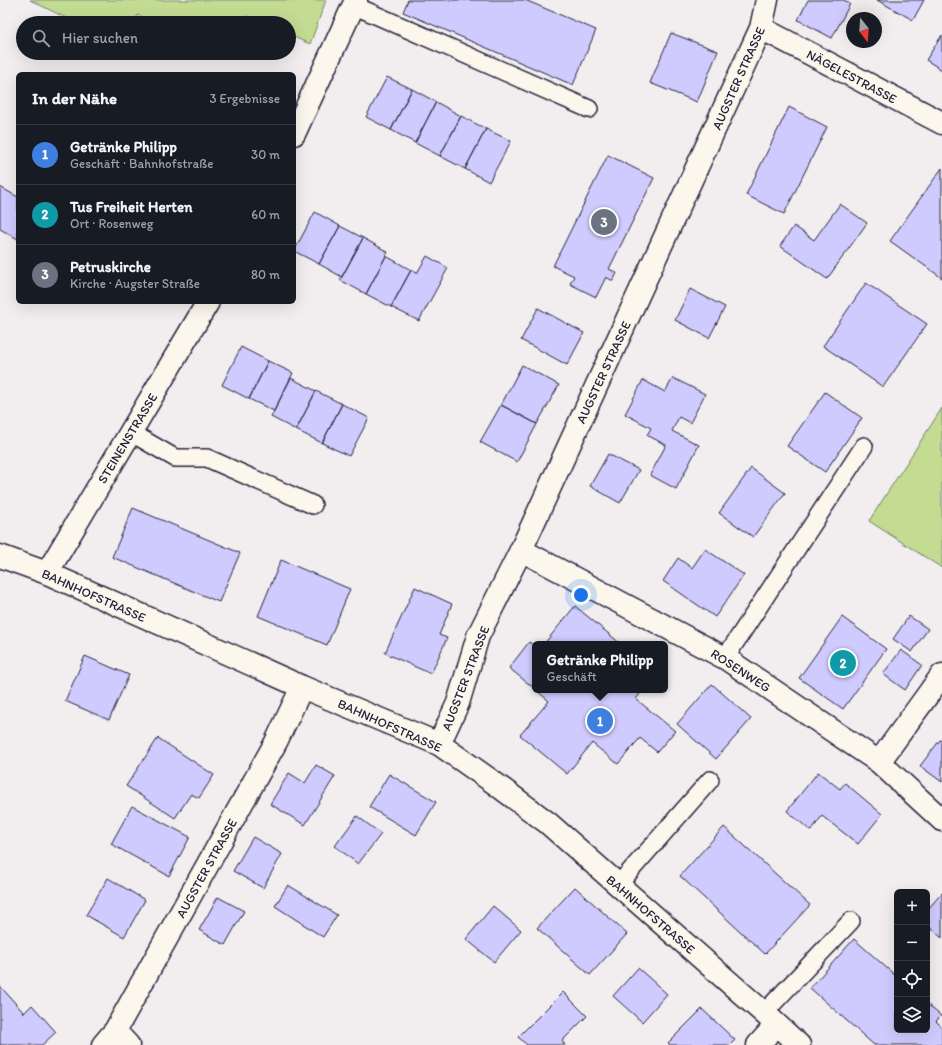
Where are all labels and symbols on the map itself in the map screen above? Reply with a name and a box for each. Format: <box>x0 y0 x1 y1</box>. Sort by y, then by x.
north arrow <box>846 12 882 48</box>
street label: AUGSTER STRASSE <box>709 24 768 132</box>
street label: NÄGELESTRASSE <box>804 46 899 106</box>
pin: 3 <box>591 207 617 237</box>
street label: AUGSTER STRASSE <box>573 319 634 426</box>
street label: STEINENSTRASSE <box>95 390 160 486</box>
street label: BAHNHOFSTRASSE <box>39 566 148 625</box>
your location <box>571 585 591 605</box>
street label: AUGSTER STRASSE <box>439 624 492 733</box>
street label: ROSENWEG <box>708 646 773 695</box>
pin: 2 <box>830 648 856 678</box>
street label: BAHNHOFSTRASSE <box>335 696 444 755</box>
pin: 1 <box>587 706 613 736</box>
street label: AUGSTER STRASSE <box>173 816 240 920</box>
street label: BAHNHOFSTRASSE <box>603 872 698 957</box>

